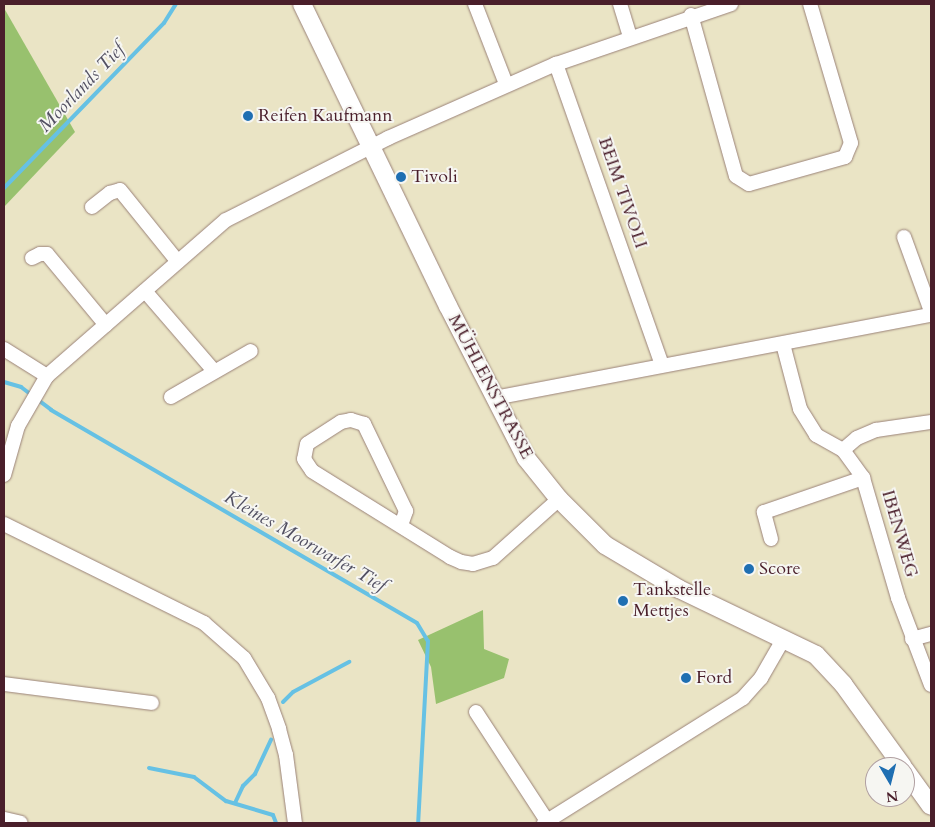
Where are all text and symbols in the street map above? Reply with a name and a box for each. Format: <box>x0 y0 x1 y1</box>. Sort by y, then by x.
water label: Moorlands Tief <box>34 39 130 137</box>
place label: Reifen Kaufmann <box>258 105 392 127</box>
marker: Reifen Kaufmann <box>242 110 254 122</box>
street label: BEIM TIVOLI <box>593 134 651 252</box>
place label: Tivoli <box>411 166 458 188</box>
marker: Tivoli <box>395 171 407 183</box>
street label: MÜHLENSTRASSE <box>443 311 537 463</box>
water label: Kleines Moorwarfer Tief <box>220 486 390 598</box>
street label: IBENWEG <box>876 488 922 580</box>
place label: Score <box>759 558 801 580</box>
marker: Score <box>743 563 755 575</box>
place label: Tankstelle Mettjes <box>633 580 711 622</box>
marker: Tankstelle Mettjes <box>617 595 629 607</box>
place label: Ford <box>696 667 732 689</box>
marker: Ford <box>680 672 692 684</box>
north arrow <box>865 757 915 807</box>
text: N <box>885 786 899 807</box>

